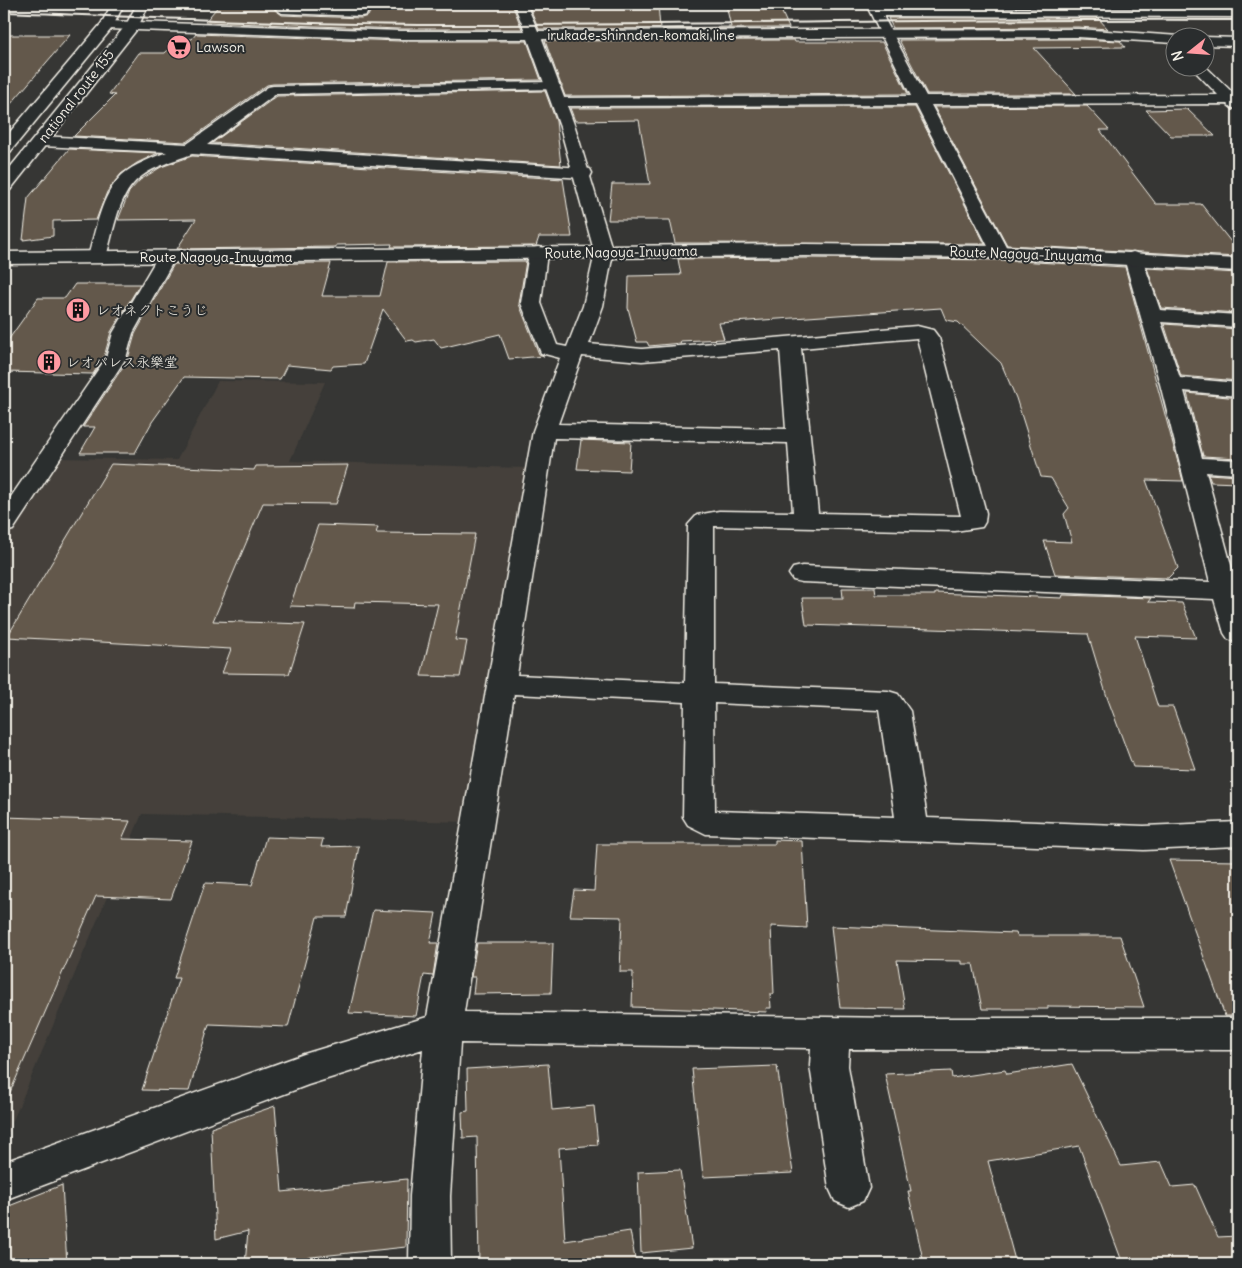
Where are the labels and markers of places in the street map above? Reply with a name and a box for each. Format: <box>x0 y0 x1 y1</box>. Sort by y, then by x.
supermarket icon: Lawson <box>166 34 192 60</box>
place label: Lawson <box>196 38 245 56</box>
building icon: レオネクトこうじ <box>65 297 91 323</box>
place label: レオネクトこうじ <box>96 301 208 319</box>
building icon: レオパレス永樂堂 <box>36 349 62 375</box>
place label: レオパレス永樂堂 <box>66 353 178 371</box>

